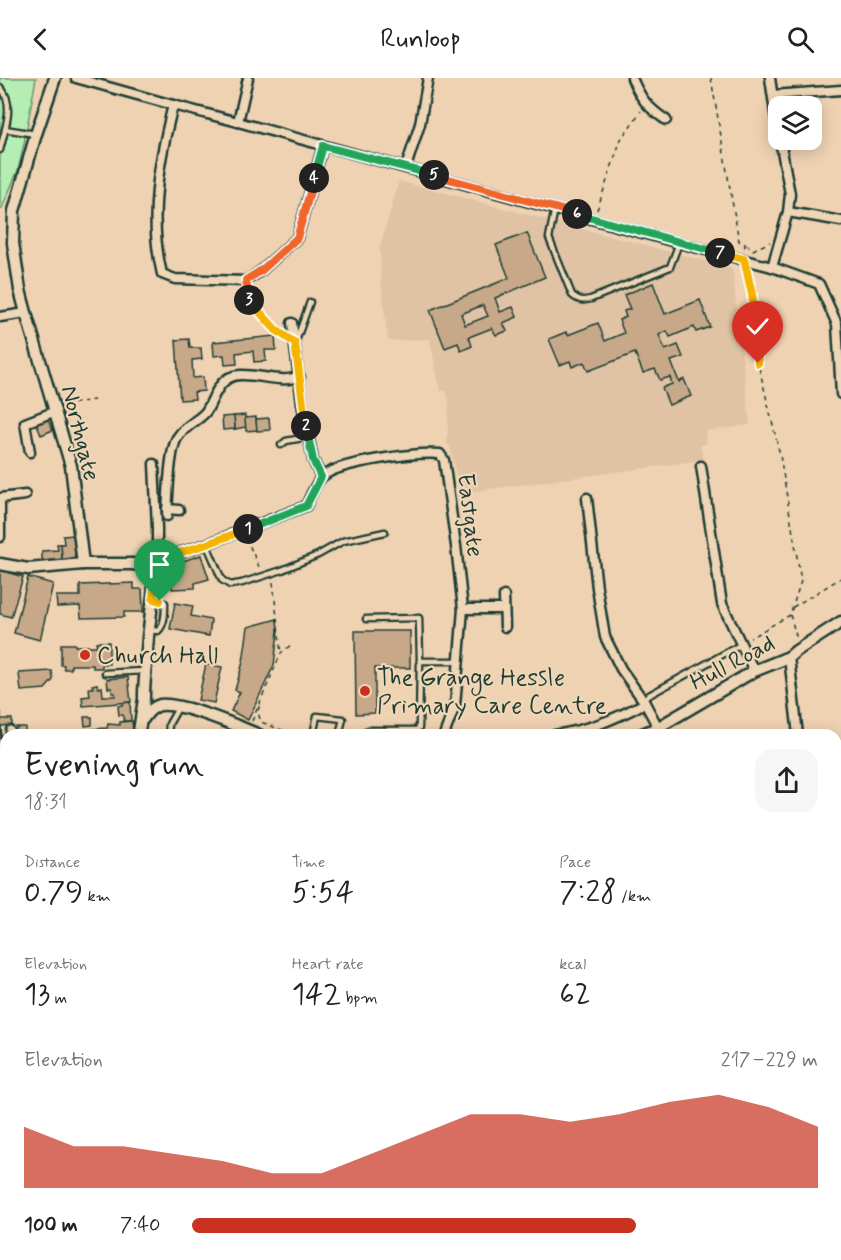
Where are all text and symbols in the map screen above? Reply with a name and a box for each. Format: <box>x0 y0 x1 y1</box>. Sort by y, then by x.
text: Runloop <box>380 22 461 57</box>
icon: back <box>24 23 57 56</box>
icon: search <box>784 23 817 56</box>
map controls <box>768 96 822 150</box>
button: layers <box>768 96 822 150</box>
pin: 5 <box>419 160 449 190</box>
pin: 4 <box>299 163 329 193</box>
text: 5 <box>429 164 439 185</box>
text: 4 <box>309 167 319 188</box>
pin: 6 <box>562 199 592 229</box>
text: 6 <box>573 203 581 224</box>
pin: 7 <box>705 238 735 268</box>
text: 7 <box>715 242 725 263</box>
pin: 3 <box>234 285 264 315</box>
text: 3 <box>245 289 253 310</box>
pin <box>732 301 783 363</box>
icon: check <box>741 310 774 343</box>
street label: Northgate <box>53 382 106 484</box>
pin: 2 <box>291 411 321 441</box>
text: 2 <box>302 415 310 436</box>
street label: Eastgate <box>449 472 490 559</box>
pin: 1 <box>233 514 263 544</box>
text: 1 <box>244 518 252 539</box>
pin <box>134 539 185 601</box>
icon: arrive <box>143 548 176 581</box>
street label: Hull Road <box>685 628 780 699</box>
place label: Church Hall <box>97 641 218 672</box>
marker: Church Hall <box>78 648 92 662</box>
place label: The Grange Hessle Primary Care Centre <box>377 663 607 722</box>
marker: The Grange Hessle Primary Care Centre <box>358 684 372 698</box>
text: Evening run <box>24 744 204 788</box>
button: share <box>755 749 818 812</box>
text: 18:31 <box>24 789 67 816</box>
text: Distance <box>24 852 80 873</box>
text: Time <box>292 852 325 873</box>
text: Pace <box>559 852 591 873</box>
text: 0.79 <box>24 873 83 912</box>
text: 5:54 <box>292 873 354 912</box>
text: 7:28 <box>559 873 617 912</box>
text: km <box>83 886 111 907</box>
text: /km <box>617 886 651 907</box>
text: Elevation <box>24 954 87 975</box>
text: Heart rate <box>292 954 364 975</box>
text: kcal <box>559 954 586 975</box>
text: 13 <box>24 975 50 1014</box>
text: 142 <box>292 975 341 1014</box>
text: 62 <box>559 975 591 1014</box>
text: m <box>50 988 67 1009</box>
text: bpm <box>341 988 378 1009</box>
text: Elevation <box>24 1047 103 1074</box>
text: 217–229 m <box>721 1047 818 1074</box>
text: 100 m <box>24 1212 78 1239</box>
text: 7:40 <box>120 1212 161 1239</box>

